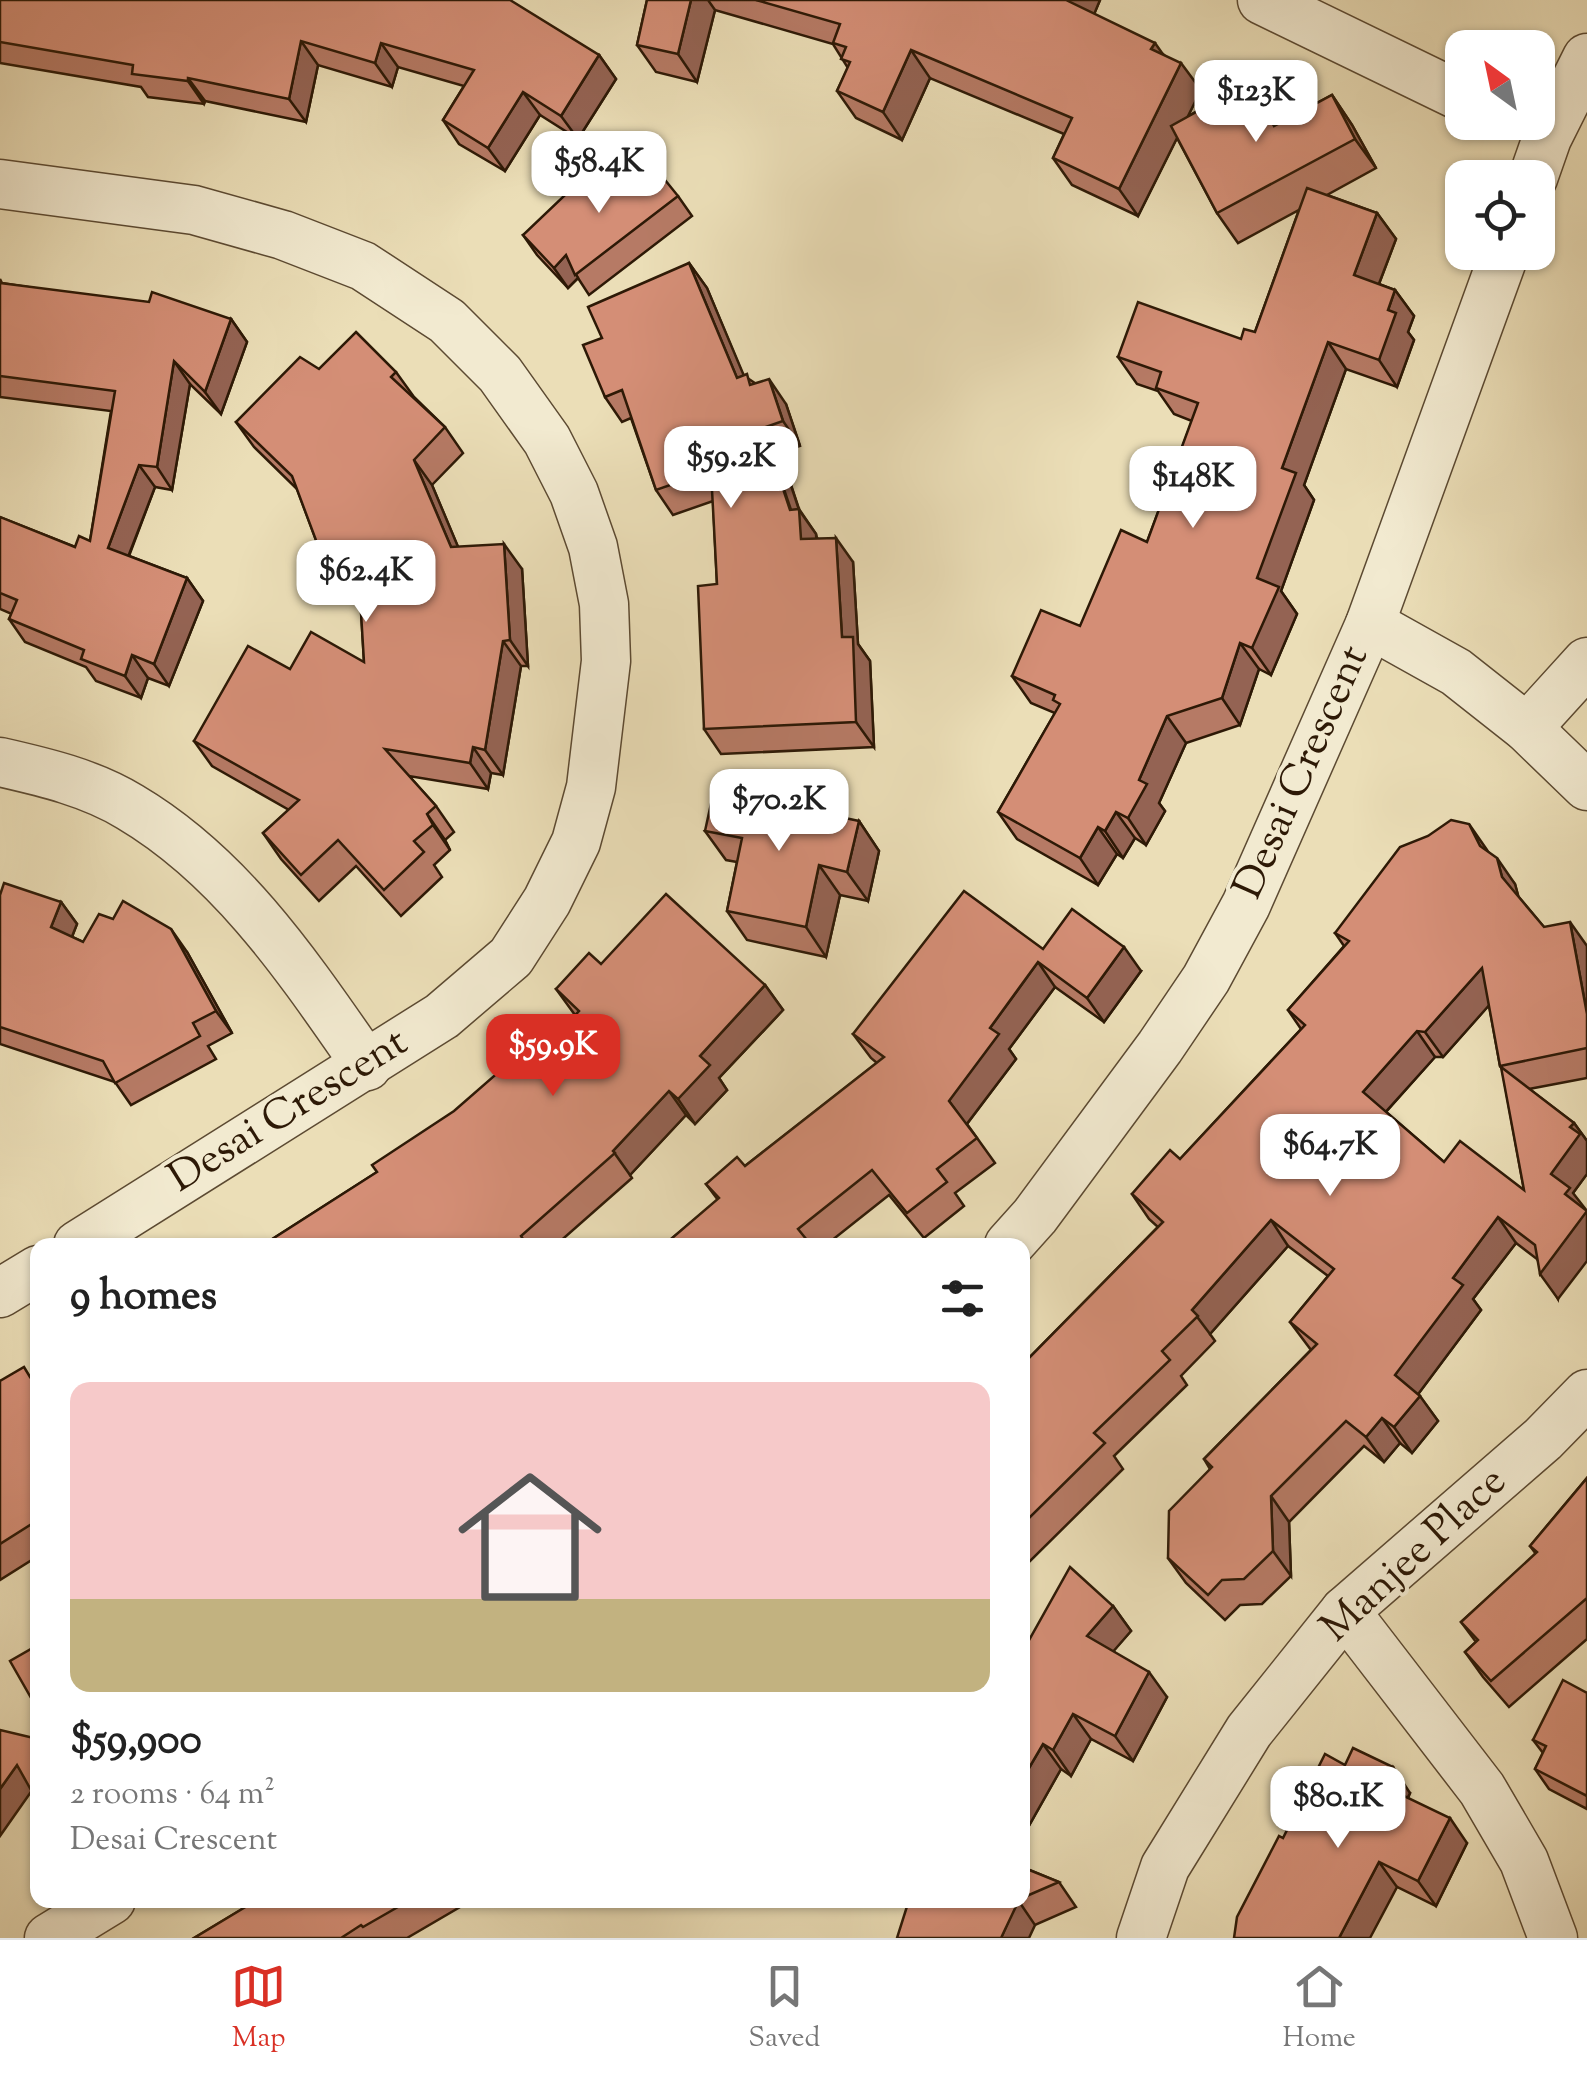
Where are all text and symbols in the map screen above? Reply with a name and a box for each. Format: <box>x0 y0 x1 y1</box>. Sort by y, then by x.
north arrow <box>1445 30 1555 140</box>
map controls <box>1445 30 1555 270</box>
pin: $123K <box>1186 60 1326 145</box>
text: $123K <box>1216 69 1296 115</box>
pin: $58.4K <box>518 131 680 216</box>
text: $58.4K <box>553 140 645 186</box>
button: locate <box>1445 160 1555 270</box>
pin: $59.2K <box>650 426 812 511</box>
text: $59.2K <box>686 435 776 481</box>
pin: $148K <box>1123 446 1263 531</box>
text: $148K <box>1151 455 1235 501</box>
pin: $62.4K <box>285 540 447 625</box>
text: $62.4K <box>319 549 413 595</box>
street label: Desai Crescent <box>1220 637 1386 909</box>
pin: $70.2K <box>698 769 860 854</box>
text: $70.2K <box>732 778 826 824</box>
street label: Desai Crescent <box>158 1014 420 1210</box>
pin: $59.9K <box>472 1014 634 1099</box>
text: $59.9K <box>508 1023 598 1069</box>
pin: $64.7K <box>1249 1114 1411 1199</box>
text: $64.7K <box>1282 1123 1378 1169</box>
text: 9 homes <box>70 1268 217 1328</box>
icon: filters <box>935 1271 990 1326</box>
icon: home <box>440 1447 620 1627</box>
street label: Manjee Place <box>1309 1454 1521 1658</box>
text: $59,900 <box>70 1712 202 1772</box>
pin: $80.1K <box>1257 1766 1419 1851</box>
text: 2 rooms · 64 m² <box>70 1772 275 1818</box>
text: $80.1K <box>1292 1775 1384 1821</box>
text: Desai Crescent <box>70 1818 277 1864</box>
tab: Map <box>231 1959 286 2059</box>
tab: Saved <box>748 1959 820 2059</box>
tab: Home <box>1282 1959 1356 2059</box>

